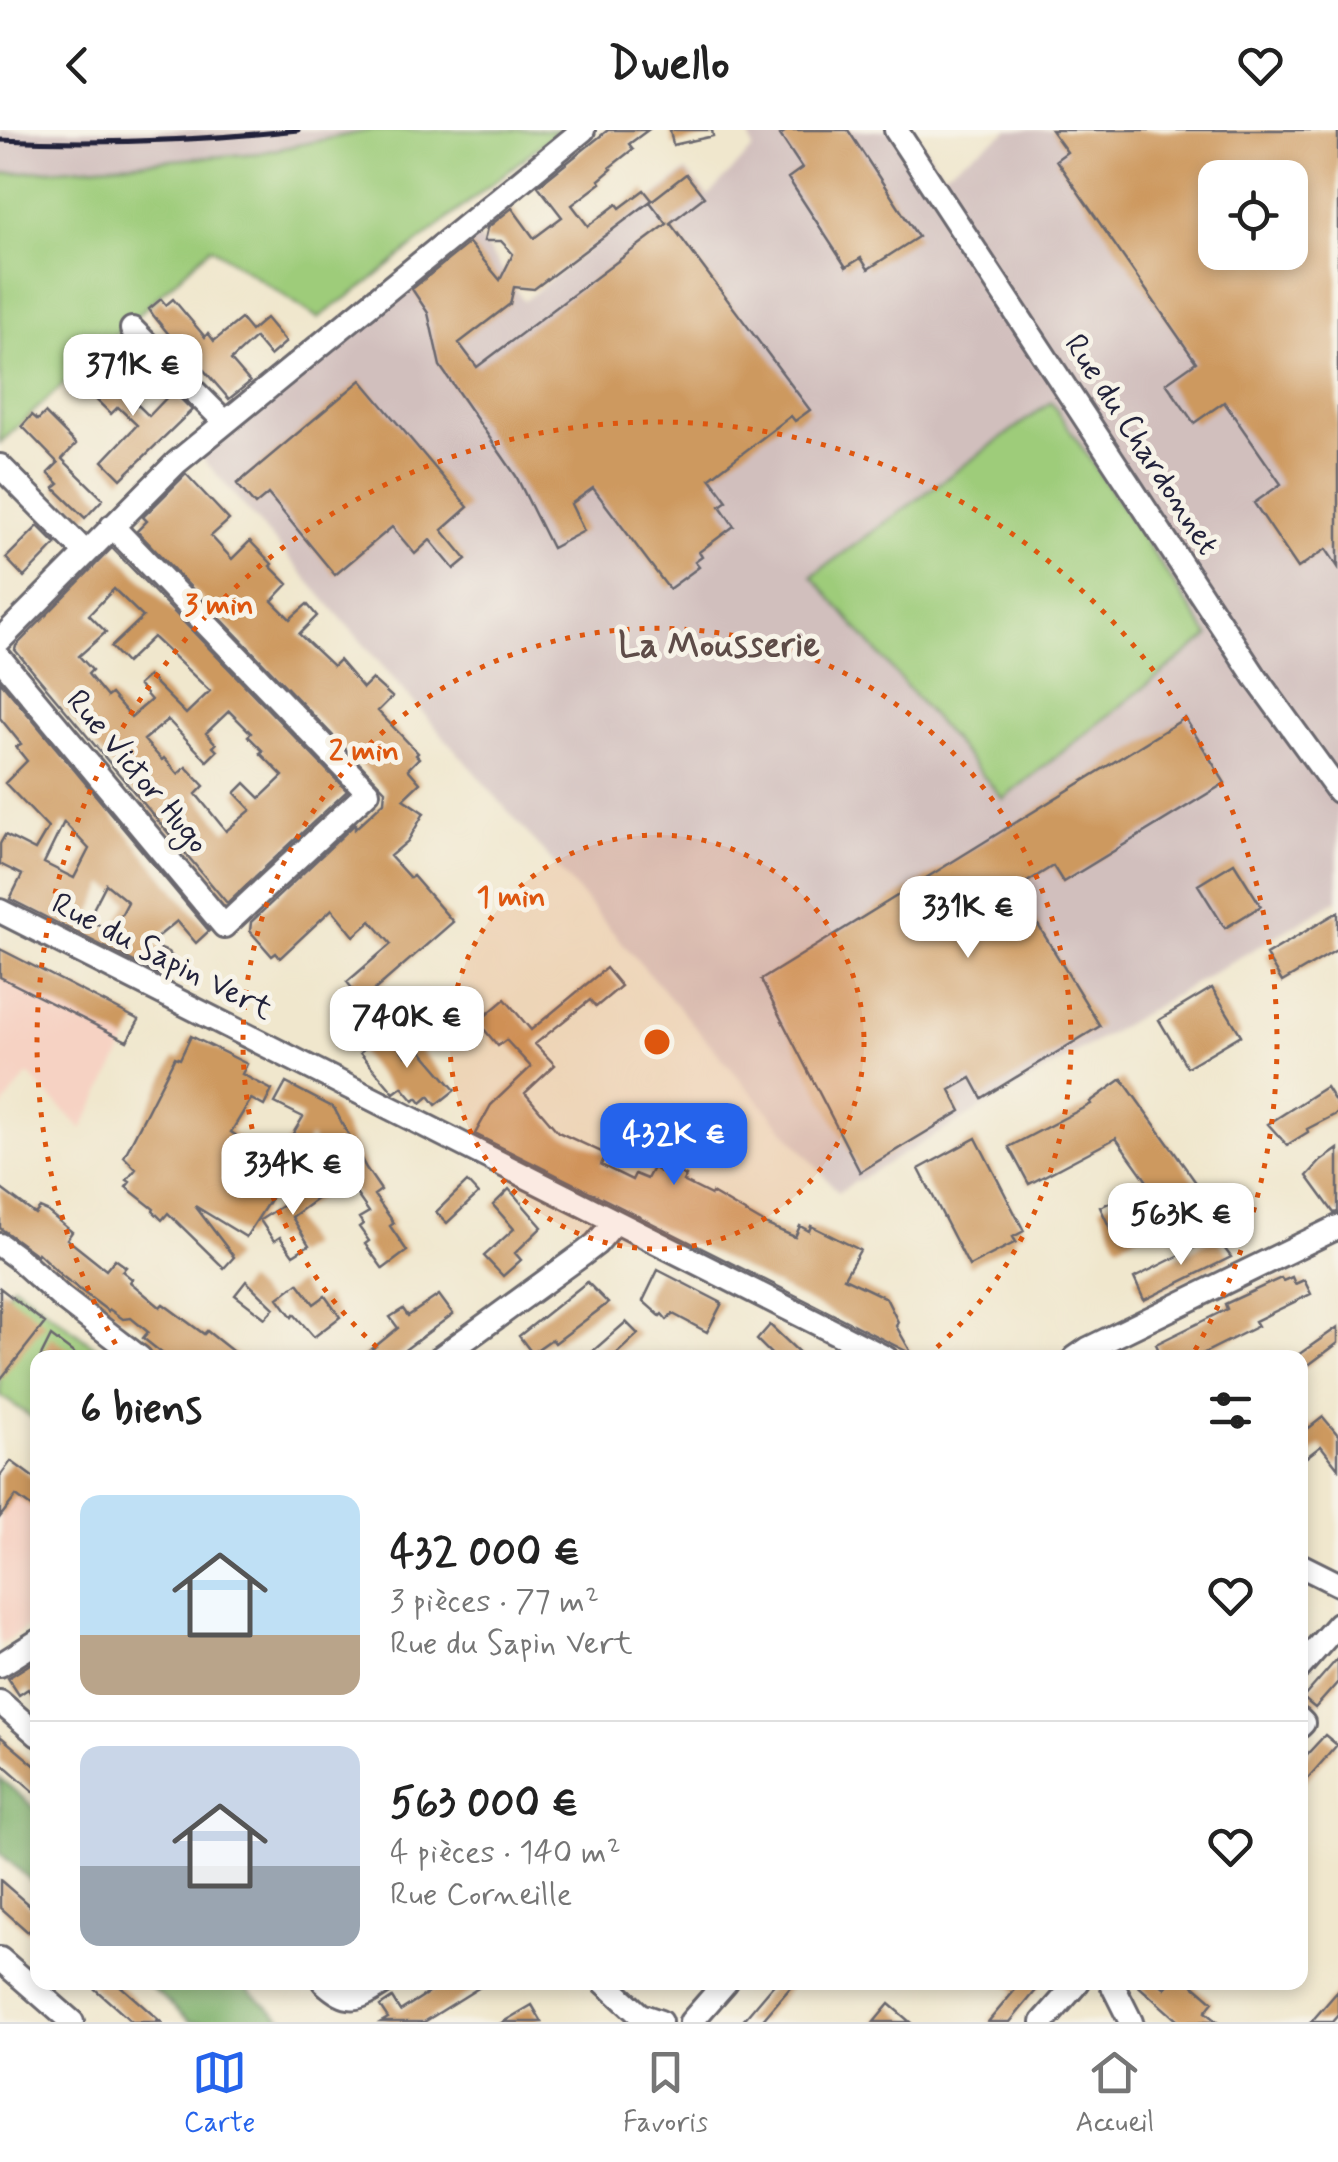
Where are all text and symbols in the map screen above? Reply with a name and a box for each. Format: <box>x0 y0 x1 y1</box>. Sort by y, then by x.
text: Dwello <box>609 36 729 95</box>
icon: back <box>50 38 105 93</box>
icon: heart <box>1233 38 1288 93</box>
map controls <box>1198 160 1308 270</box>
button: locate <box>1198 160 1308 270</box>
street label: Rue du Chardonnet <box>1054 326 1228 564</box>
pin: 371K € <box>52 334 214 419</box>
text: 371K € <box>85 345 181 387</box>
text: 3 min <box>184 586 254 625</box>
district label: La Mousserie <box>618 623 820 669</box>
street label: Rue Victor Hugo <box>55 681 218 864</box>
text: 2 min <box>329 732 399 771</box>
pin: 331K € <box>887 876 1049 961</box>
text: 1 min <box>476 878 546 917</box>
street label: Rue du Sapin Vert <box>44 883 280 1031</box>
text: 331K € <box>922 887 1014 929</box>
pin: 740K € <box>326 986 488 1071</box>
text: 740K € <box>352 997 462 1039</box>
centre of rings <box>639 1024 675 1060</box>
pin: 432K € <box>593 1103 755 1188</box>
text: 432K € <box>622 1114 726 1156</box>
pin: 334K € <box>212 1133 374 1218</box>
text: 334K € <box>243 1144 343 1186</box>
pin: 563K € <box>1100 1183 1262 1268</box>
text: 563K € <box>1130 1194 1232 1236</box>
text: 6 biens <box>80 1383 202 1438</box>
icon: filters <box>1203 1383 1258 1438</box>
text: 432 000 € <box>390 1526 580 1581</box>
icon: home <box>160 1535 280 1655</box>
icon: heart <box>1203 1568 1258 1623</box>
text: 3 pièces · 77 m² <box>390 1581 599 1623</box>
text: Rue du Sapin Vert <box>390 1623 633 1665</box>
text: 563 000 € <box>390 1777 579 1832</box>
icon: home <box>160 1786 280 1906</box>
icon: heart <box>1203 1819 1258 1874</box>
text: 4 pièces · 140 m² <box>390 1832 621 1874</box>
text: Rue Corneille <box>390 1874 572 1916</box>
tab: Carte <box>184 2045 256 2142</box>
tab: Favoris <box>623 2045 708 2142</box>
tab: Accueil <box>1076 2045 1154 2142</box>

